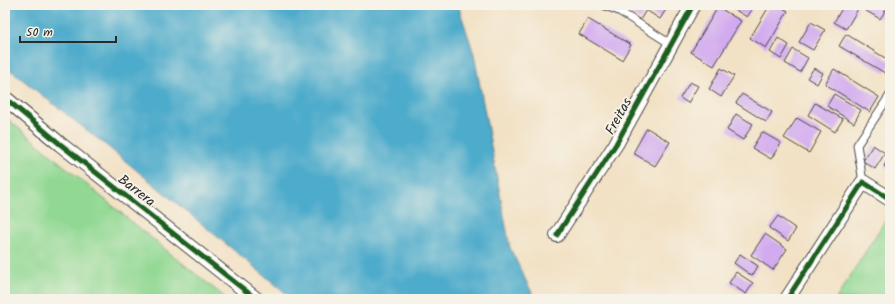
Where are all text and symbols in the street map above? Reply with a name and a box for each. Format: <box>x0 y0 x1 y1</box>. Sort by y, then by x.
scale bar <box>20 18 116 44</box>
text: 50 m <box>26 23 53 42</box>
street label: Freitas <box>600 94 638 139</box>
street label: Barrera <box>113 169 160 212</box>

